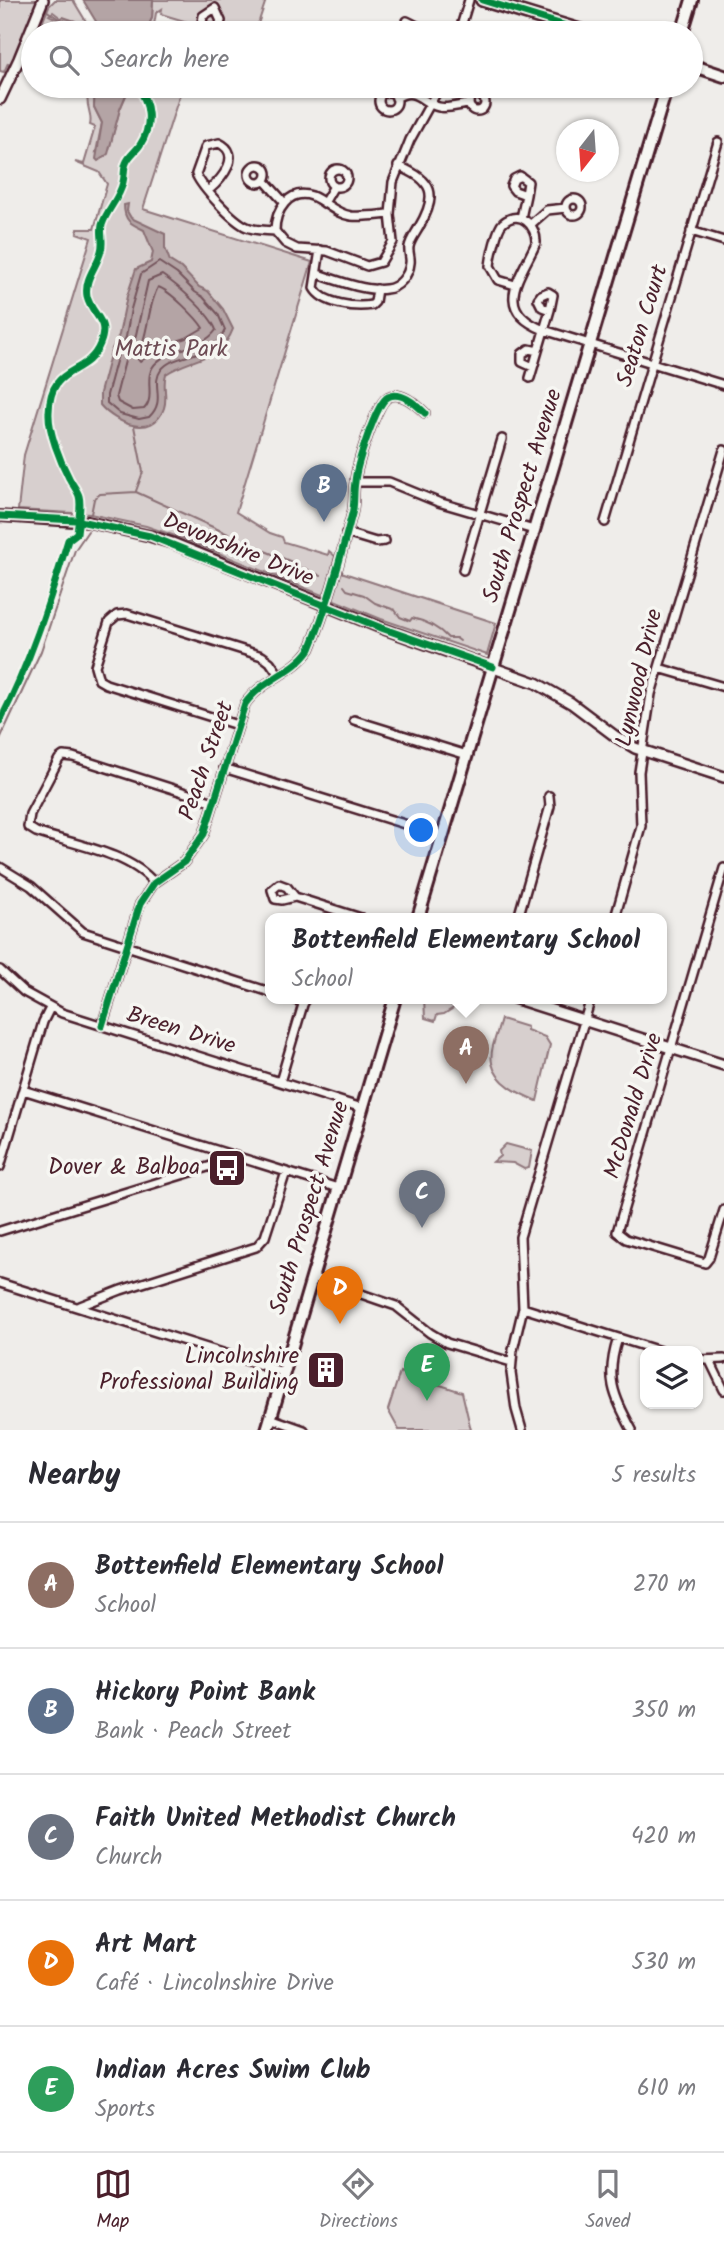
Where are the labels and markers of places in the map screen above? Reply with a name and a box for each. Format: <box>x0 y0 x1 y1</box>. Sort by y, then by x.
pin: B <box>301 464 347 522</box>
pin: A <box>443 1026 489 1084</box>
bus stop icon: Dover & Balboa <box>206 1147 248 1189</box>
place label: Dover & Balboa <box>48 1150 200 1186</box>
pin: C <box>399 1170 445 1228</box>
pin: D <box>317 1266 363 1324</box>
place label: Lincolnshire Professional Building <box>99 1339 299 1401</box>
pin: E <box>404 1343 450 1401</box>
building icon: Lincolnshire Professional Building <box>305 1349 347 1391</box>

